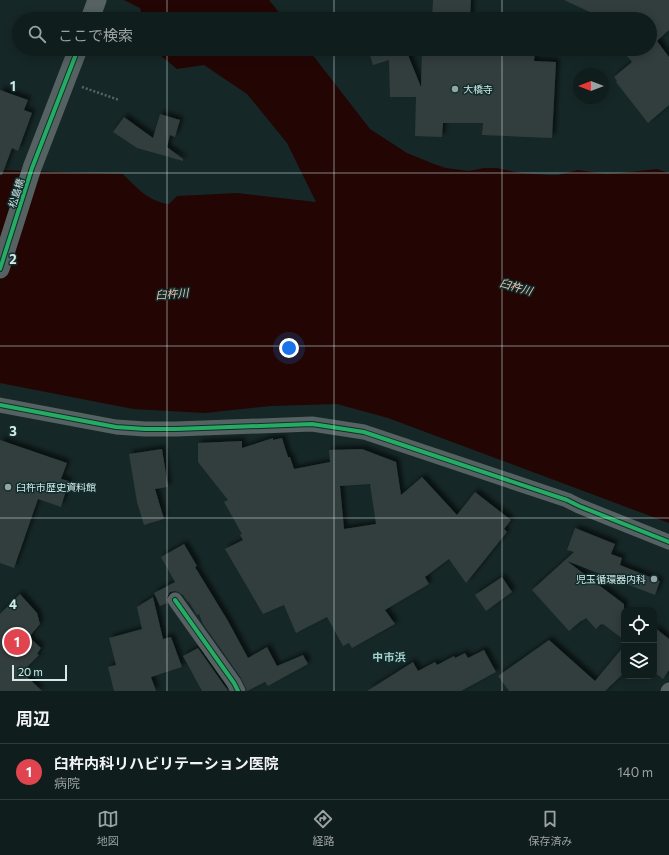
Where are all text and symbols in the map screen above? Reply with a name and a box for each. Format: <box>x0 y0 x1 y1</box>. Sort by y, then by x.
search box <box>12 12 657 56</box>
icon: search <box>26 23 48 45</box>
text: ここで検索 <box>58 26 133 44</box>
north arrow <box>573 68 609 104</box>
text: 1 <box>10 78 16 94</box>
place label: 大橋寺 <box>463 83 493 95</box>
marker: 大橋寺 <box>450 84 460 94</box>
street label: 松島橋 <box>6 177 26 209</box>
text: 2 <box>9 251 17 267</box>
water label: 臼杵川 <box>498 276 535 298</box>
water label: 臼杵川 <box>155 286 190 301</box>
your location <box>279 338 299 358</box>
text: 3 <box>9 423 17 439</box>
place label: 臼杵市歴史資料館 <box>16 481 96 493</box>
marker: 臼杵市歴史資料館 <box>3 482 13 492</box>
place label: 児玉循環器内科 <box>576 573 646 585</box>
marker: 児玉循環器内科 <box>649 574 659 584</box>
text: 4 <box>9 596 17 612</box>
map controls <box>621 607 657 679</box>
button: locate <box>621 607 657 643</box>
pin: 1 <box>4 627 30 657</box>
button: layers <box>621 643 657 679</box>
district label: 中市浜 <box>373 650 406 663</box>
scale bar <box>12 663 67 682</box>
text: 20 m <box>18 665 43 678</box>
text: 周辺 <box>16 708 50 729</box>
text: 臼杵内科リハビリテーション医院 <box>54 754 279 772</box>
text: 1 <box>26 764 32 780</box>
text: 140 m <box>617 764 653 780</box>
text: 病院 <box>54 775 80 791</box>
tab: 地図 <box>97 808 119 848</box>
tab: 経路 <box>312 808 334 848</box>
tab: 保存済み <box>528 808 572 848</box>

